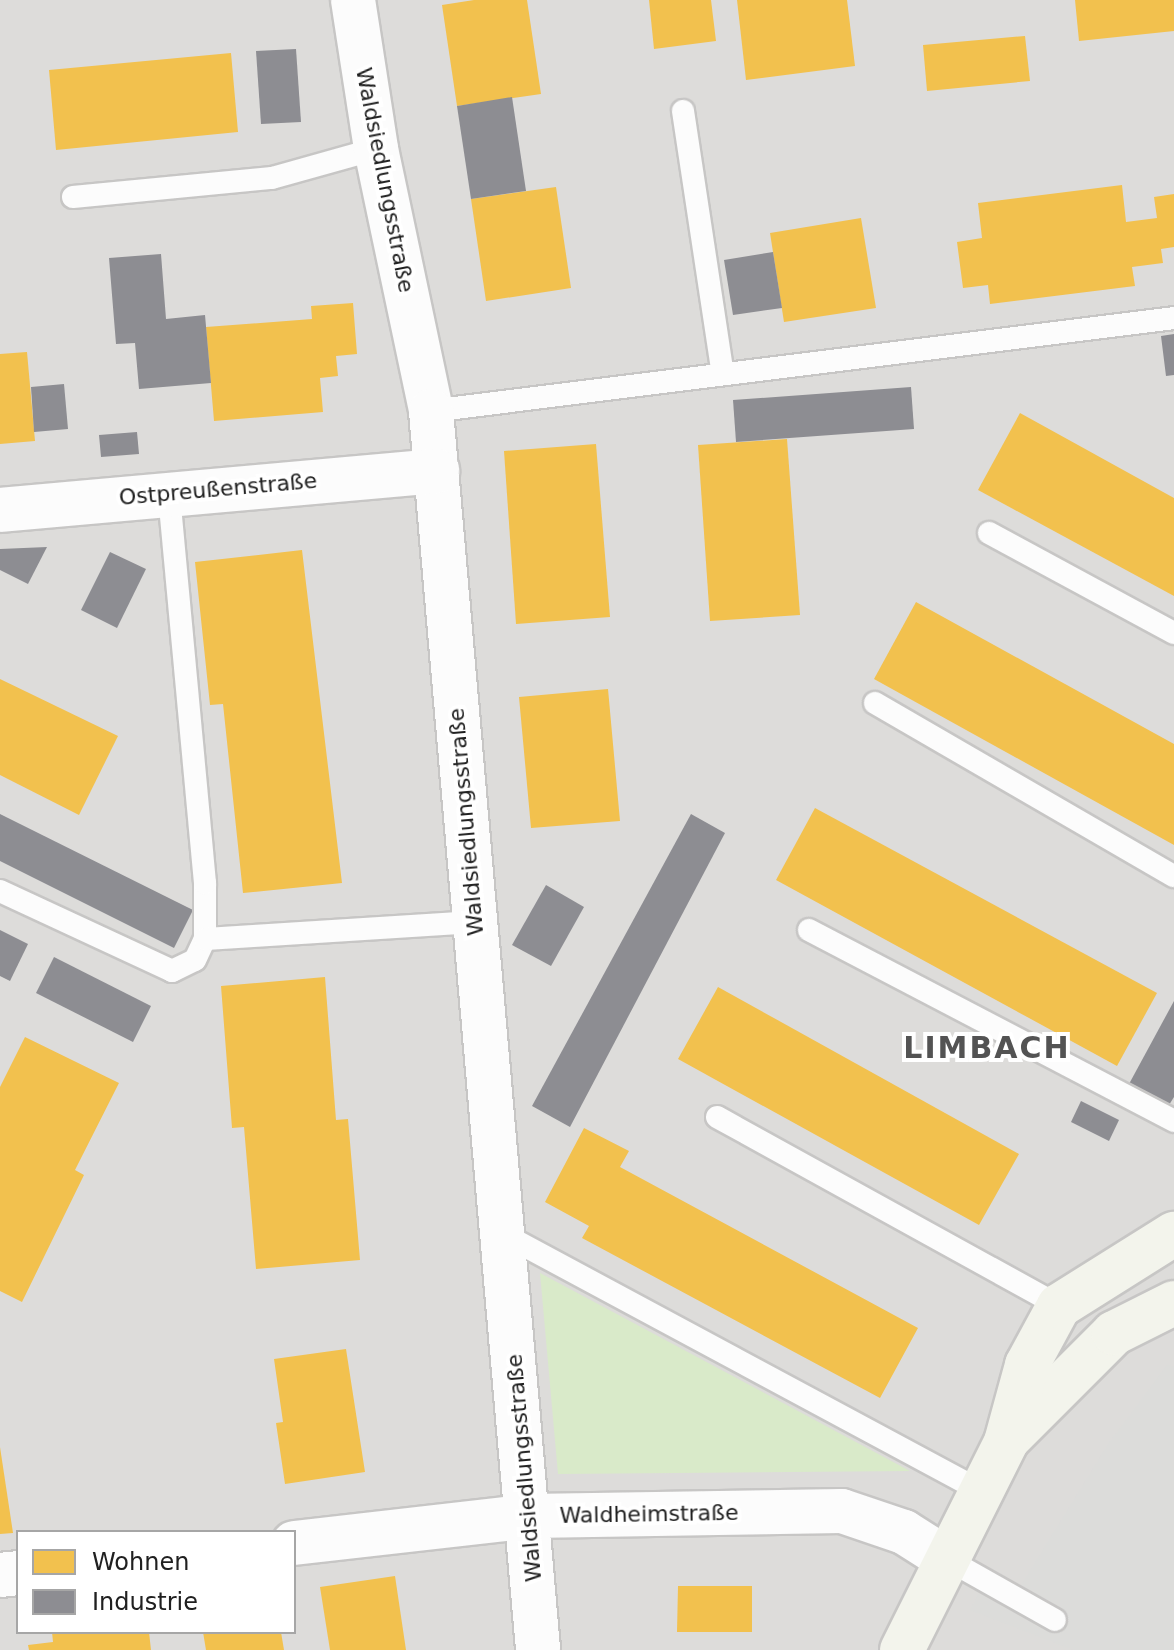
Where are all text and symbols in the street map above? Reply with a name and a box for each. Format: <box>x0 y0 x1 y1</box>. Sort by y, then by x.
street label: Waldsiedlungsstraße <box>350 65 420 295</box>
street label: Ostpreußenstraße <box>118 467 318 511</box>
street label: Waldsiedlungsstraße <box>443 707 489 937</box>
district label: LIMBACH <box>903 1030 1071 1066</box>
street label: Waldsiedlungsstraße <box>501 1353 547 1583</box>
street label: Waldheimstraße <box>559 1499 739 1529</box>
legend <box>16 1530 296 1634</box>
text: Wohnen <box>92 1548 189 1576</box>
text: Industrie <box>92 1588 198 1616</box>

